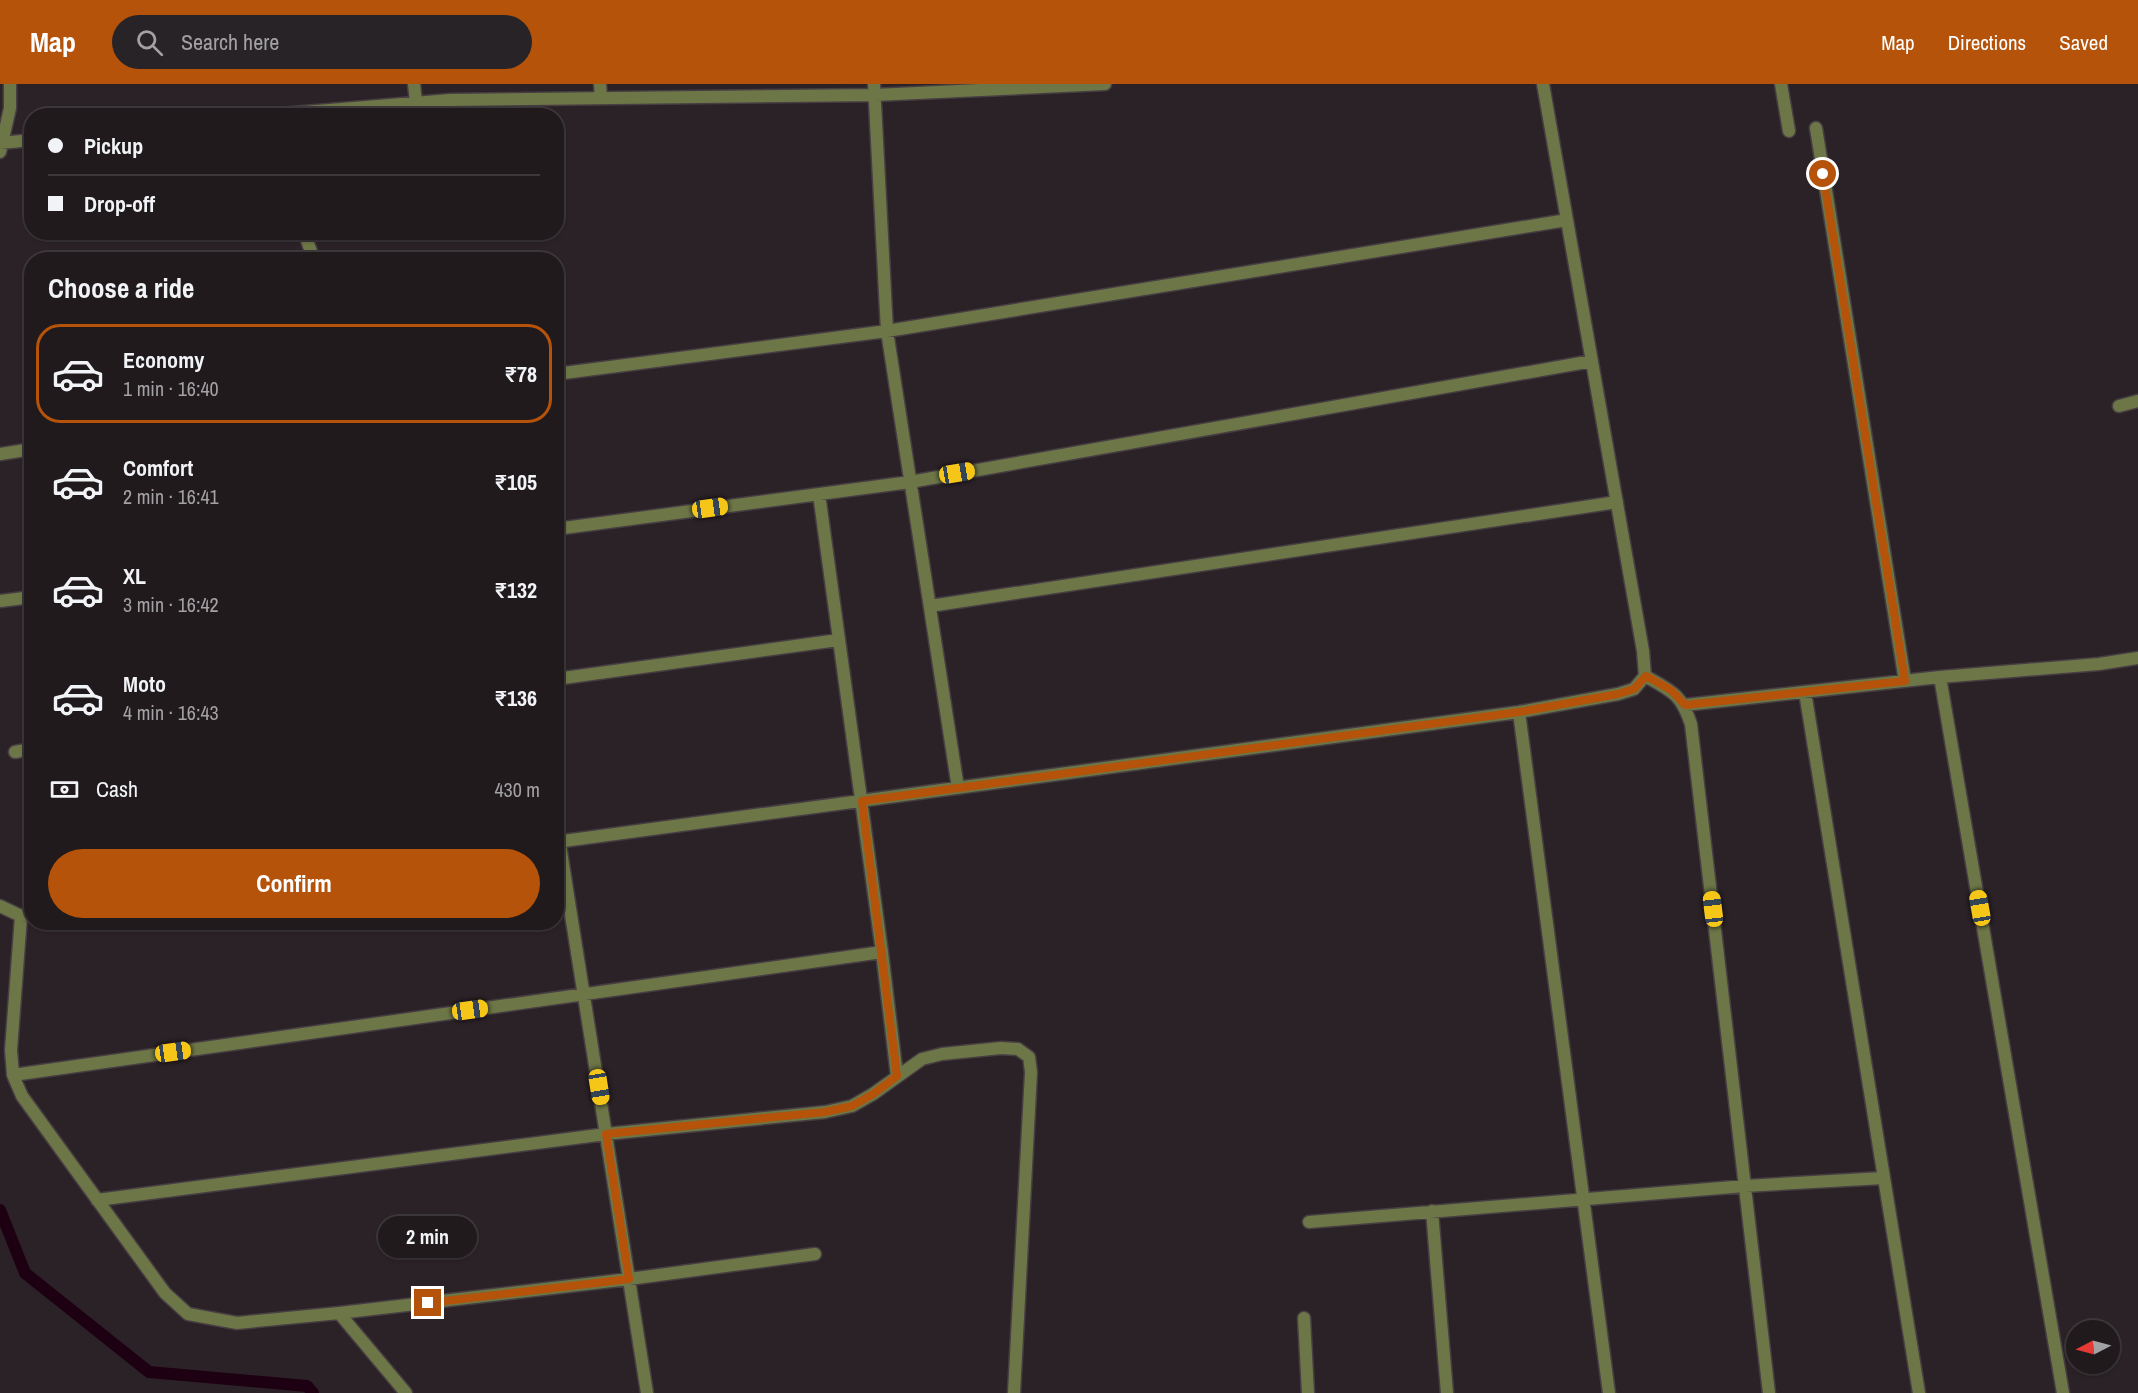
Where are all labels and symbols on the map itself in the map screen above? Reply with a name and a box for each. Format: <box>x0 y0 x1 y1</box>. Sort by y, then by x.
route start <box>1809 160 1836 187</box>
car <box>938 461 976 485</box>
car <box>691 497 729 519</box>
car <box>1968 889 1992 927</box>
car <box>1702 890 1724 928</box>
car <box>451 999 489 1021</box>
car <box>154 1041 192 1063</box>
car <box>587 1068 611 1106</box>
callout: 2 min <box>378 1216 478 1258</box>
route end <box>414 1289 441 1316</box>
north arrow <box>2066 1320 2120 1374</box>

